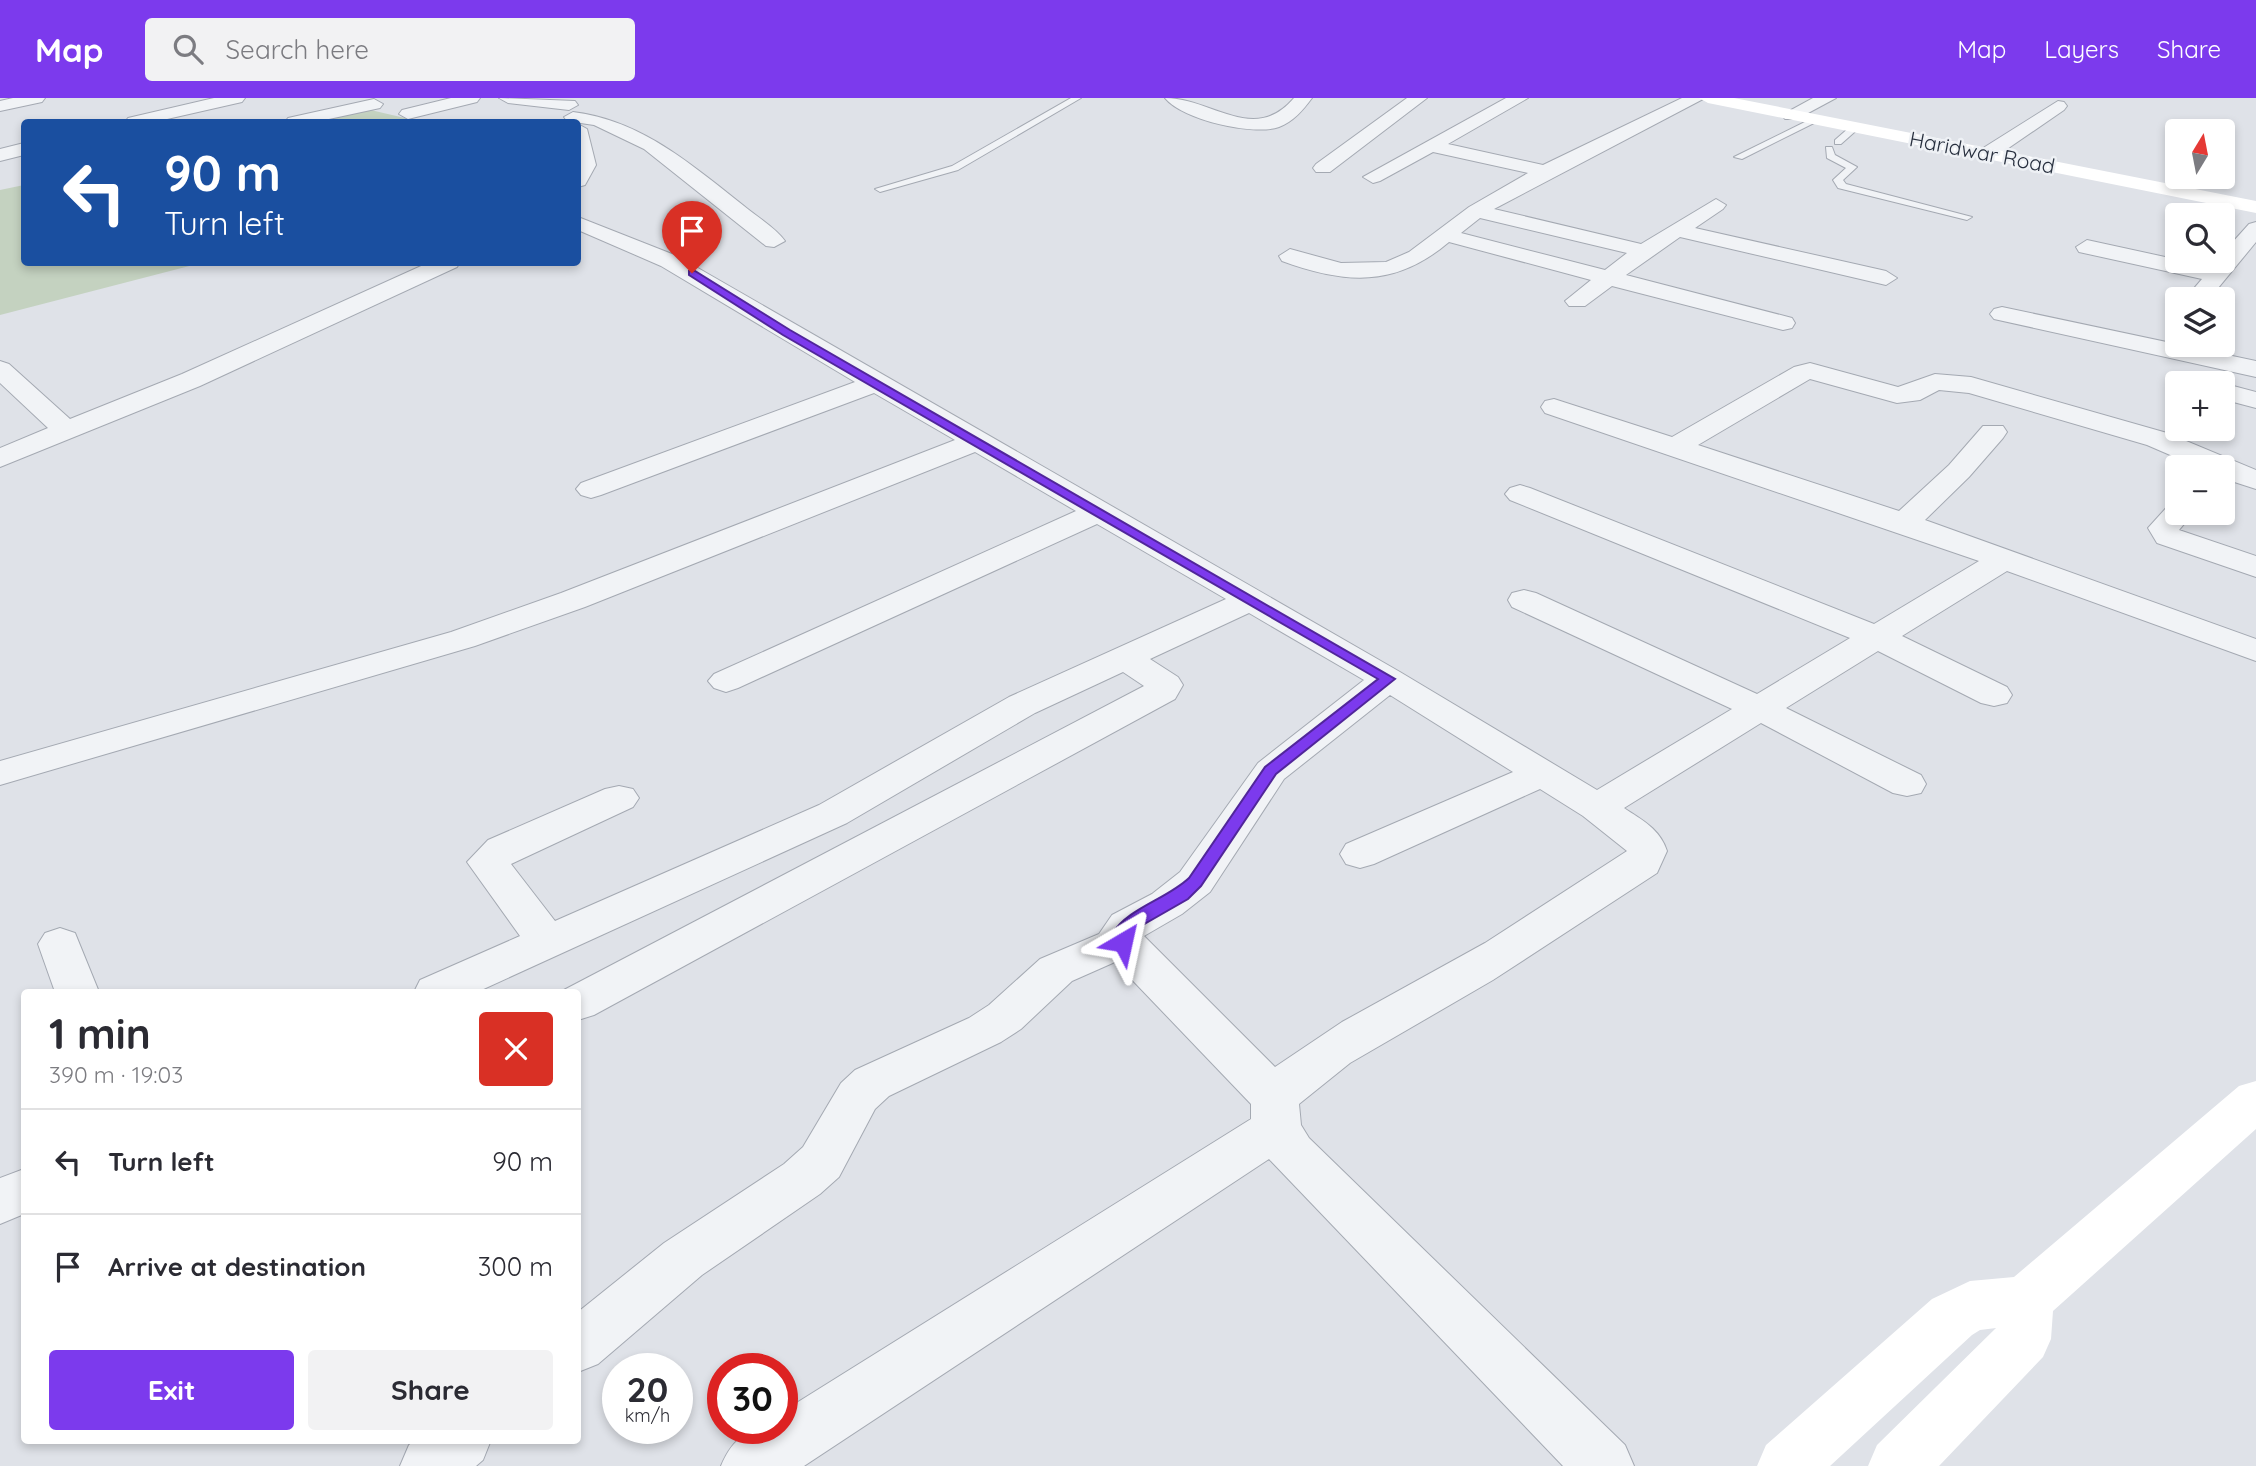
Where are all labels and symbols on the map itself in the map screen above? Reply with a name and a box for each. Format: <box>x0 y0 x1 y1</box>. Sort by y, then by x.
north arrow <box>2165 119 2235 189</box>
street label: Haridwar Road <box>1907 125 2057 179</box>
pin <box>662 201 722 273</box>
position arrow <box>1086 905 1160 979</box>
speed limit sign: 30 <box>707 1353 798 1444</box>

